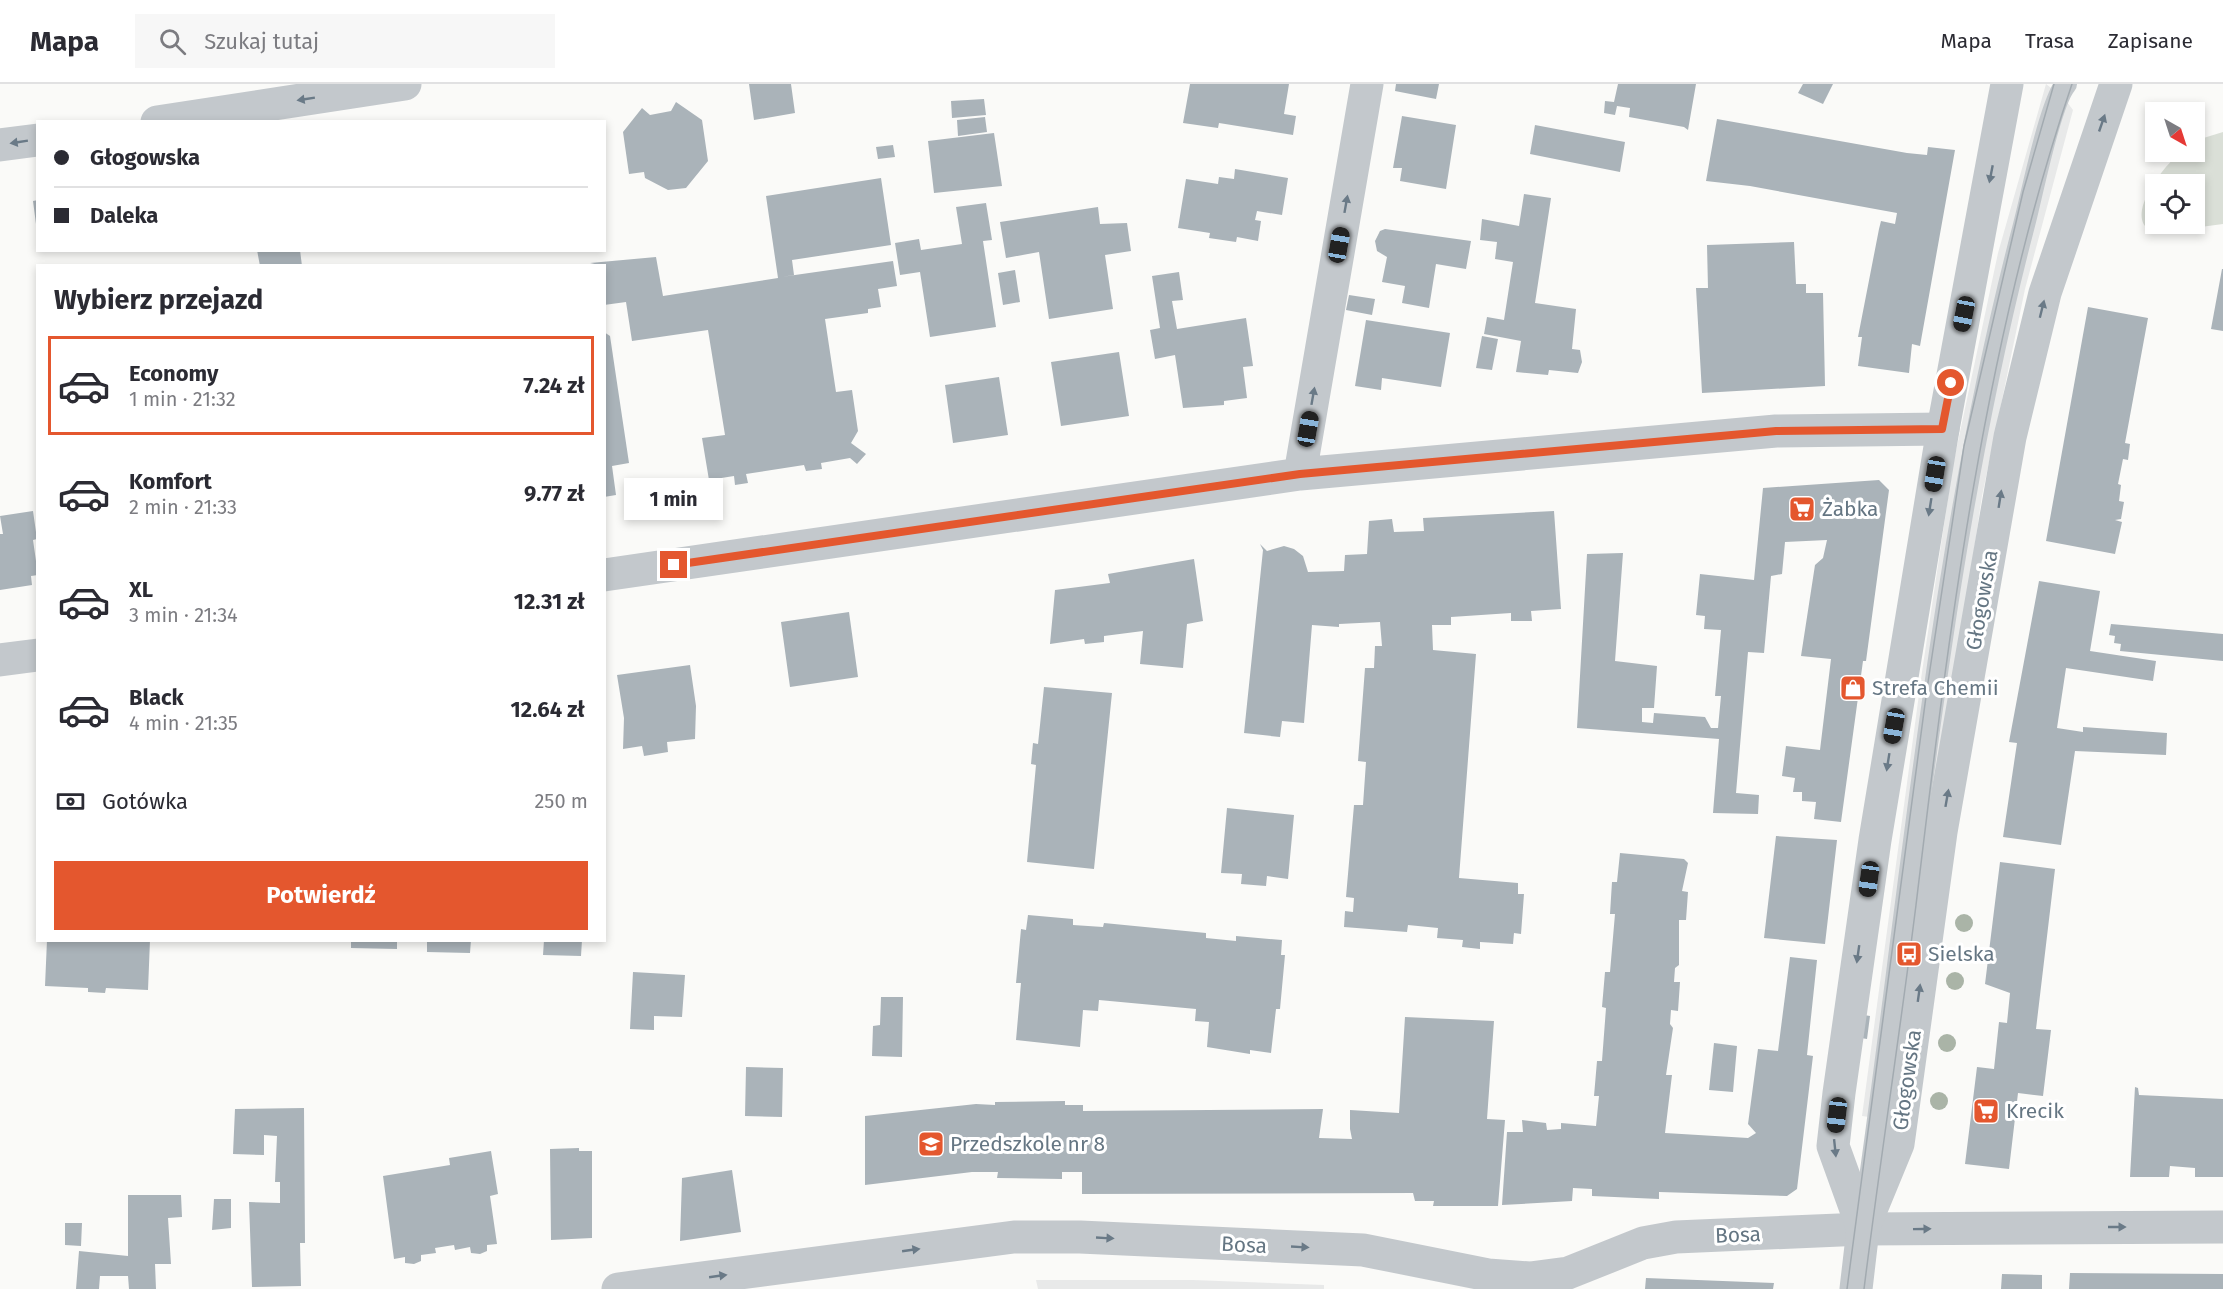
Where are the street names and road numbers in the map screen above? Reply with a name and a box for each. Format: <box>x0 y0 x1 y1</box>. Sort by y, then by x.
street label: Głogowska <box>1960 548 2004 652</box>
street label: Głogowska <box>1887 1028 1927 1132</box>
street label: Bosa <box>1715 1221 1761 1249</box>
street label: Bosa <box>1220 1231 1268 1259</box>

